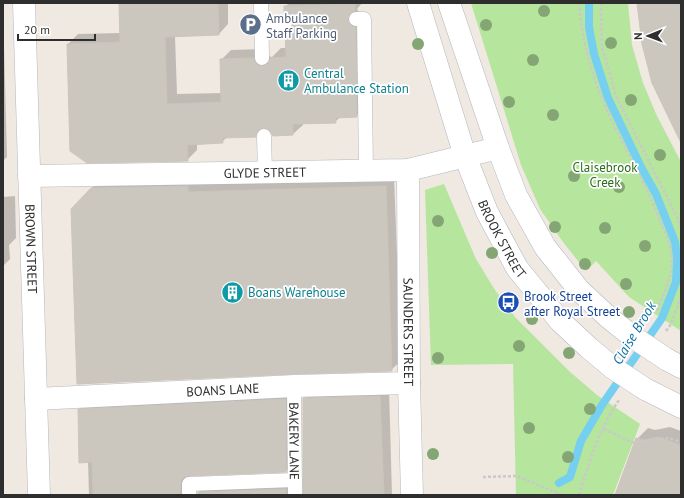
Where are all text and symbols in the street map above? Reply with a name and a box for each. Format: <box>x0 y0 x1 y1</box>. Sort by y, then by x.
place label: Ambulance Staff Parking <box>266 10 337 42</box>
parking icon: Ambulance Staff Parking <box>237 12 263 38</box>
scale bar <box>18 16 95 42</box>
north arrow <box>628 16 668 56</box>
text: 20 m <box>24 22 50 37</box>
text: N <box>631 32 645 40</box>
place label: Central Ambulance Station <box>304 65 409 97</box>
building icon: Central Ambulance Station <box>276 67 302 93</box>
park label: Claisebrook Creek <box>573 159 638 191</box>
street label: GLYDE STREET <box>224 163 306 181</box>
street label: BROOK STREET <box>475 197 530 282</box>
street label: BROWN STREET <box>22 204 41 294</box>
street label: SAUNDERS STREET <box>400 278 418 386</box>
building icon: Boans Warehouse <box>219 279 245 305</box>
place label: Boans Warehouse <box>248 284 346 301</box>
place label: Brook Street after Royal Street <box>524 288 621 320</box>
bus stop icon: Brook Street after Royal Street <box>496 290 522 316</box>
water label: Claise Brook <box>608 298 660 368</box>
street label: BOANS LANE <box>186 379 260 400</box>
street label: BAKERY LANE <box>286 402 303 480</box>

